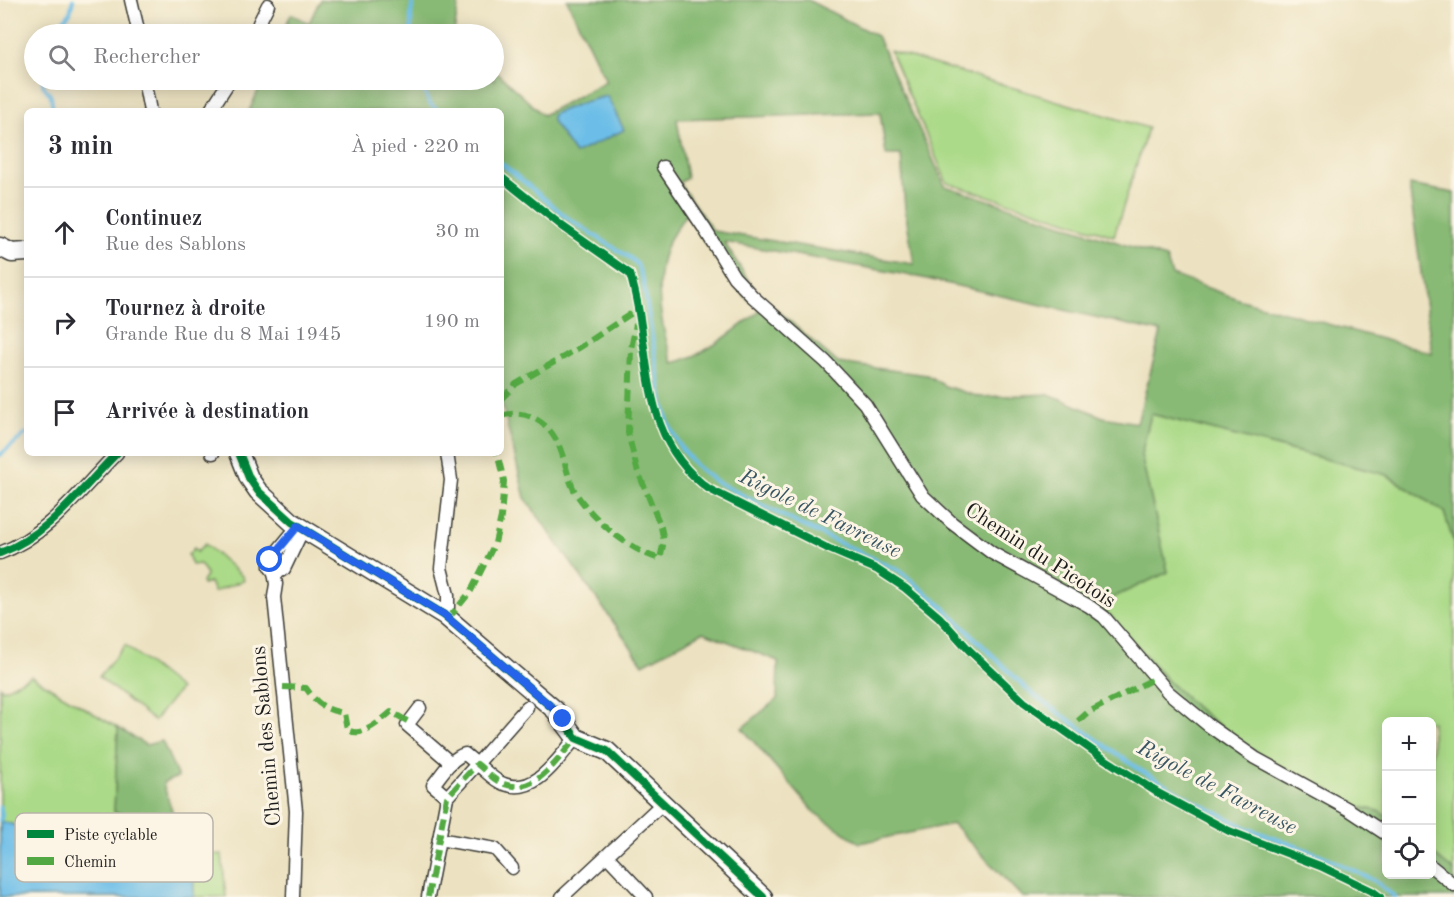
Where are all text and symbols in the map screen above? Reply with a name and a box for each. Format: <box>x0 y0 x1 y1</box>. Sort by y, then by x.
search box <box>24 24 504 90</box>
icon: search <box>45 41 78 74</box>
text: Rechercher <box>93 46 200 68</box>
text: 3 min <box>48 134 113 160</box>
text: À pied · 220 m <box>351 137 480 157</box>
text: Continuez <box>105 208 202 230</box>
icon: ahead <box>48 216 81 249</box>
text: 30 m <box>435 222 480 242</box>
text: Rue des Sablons <box>105 235 246 255</box>
text: Tournez à droite <box>105 298 266 320</box>
icon: right <box>48 306 81 339</box>
text: 190 m <box>424 312 480 332</box>
text: Grande Rue du 8 Mai 1945 <box>105 325 341 345</box>
icon: arrive <box>48 396 81 429</box>
text: Arrivée à destination <box>105 401 309 423</box>
water label: Rigole de Favreuse <box>735 465 904 563</box>
street label: Chemin du Picotois <box>961 500 1119 612</box>
route start <box>256 546 282 572</box>
street label: Chemin des Sablons <box>249 645 285 827</box>
route end <box>549 705 575 731</box>
map controls <box>1382 717 1436 879</box>
button: + <box>1382 717 1436 771</box>
water label: Rigole de Favreuse <box>1133 736 1300 839</box>
button: − <box>1382 771 1436 825</box>
legend <box>15 813 213 882</box>
button: locate <box>1382 825 1436 879</box>
text: Piste cyclable <box>64 828 157 844</box>
text: Chemin <box>64 855 117 871</box>

